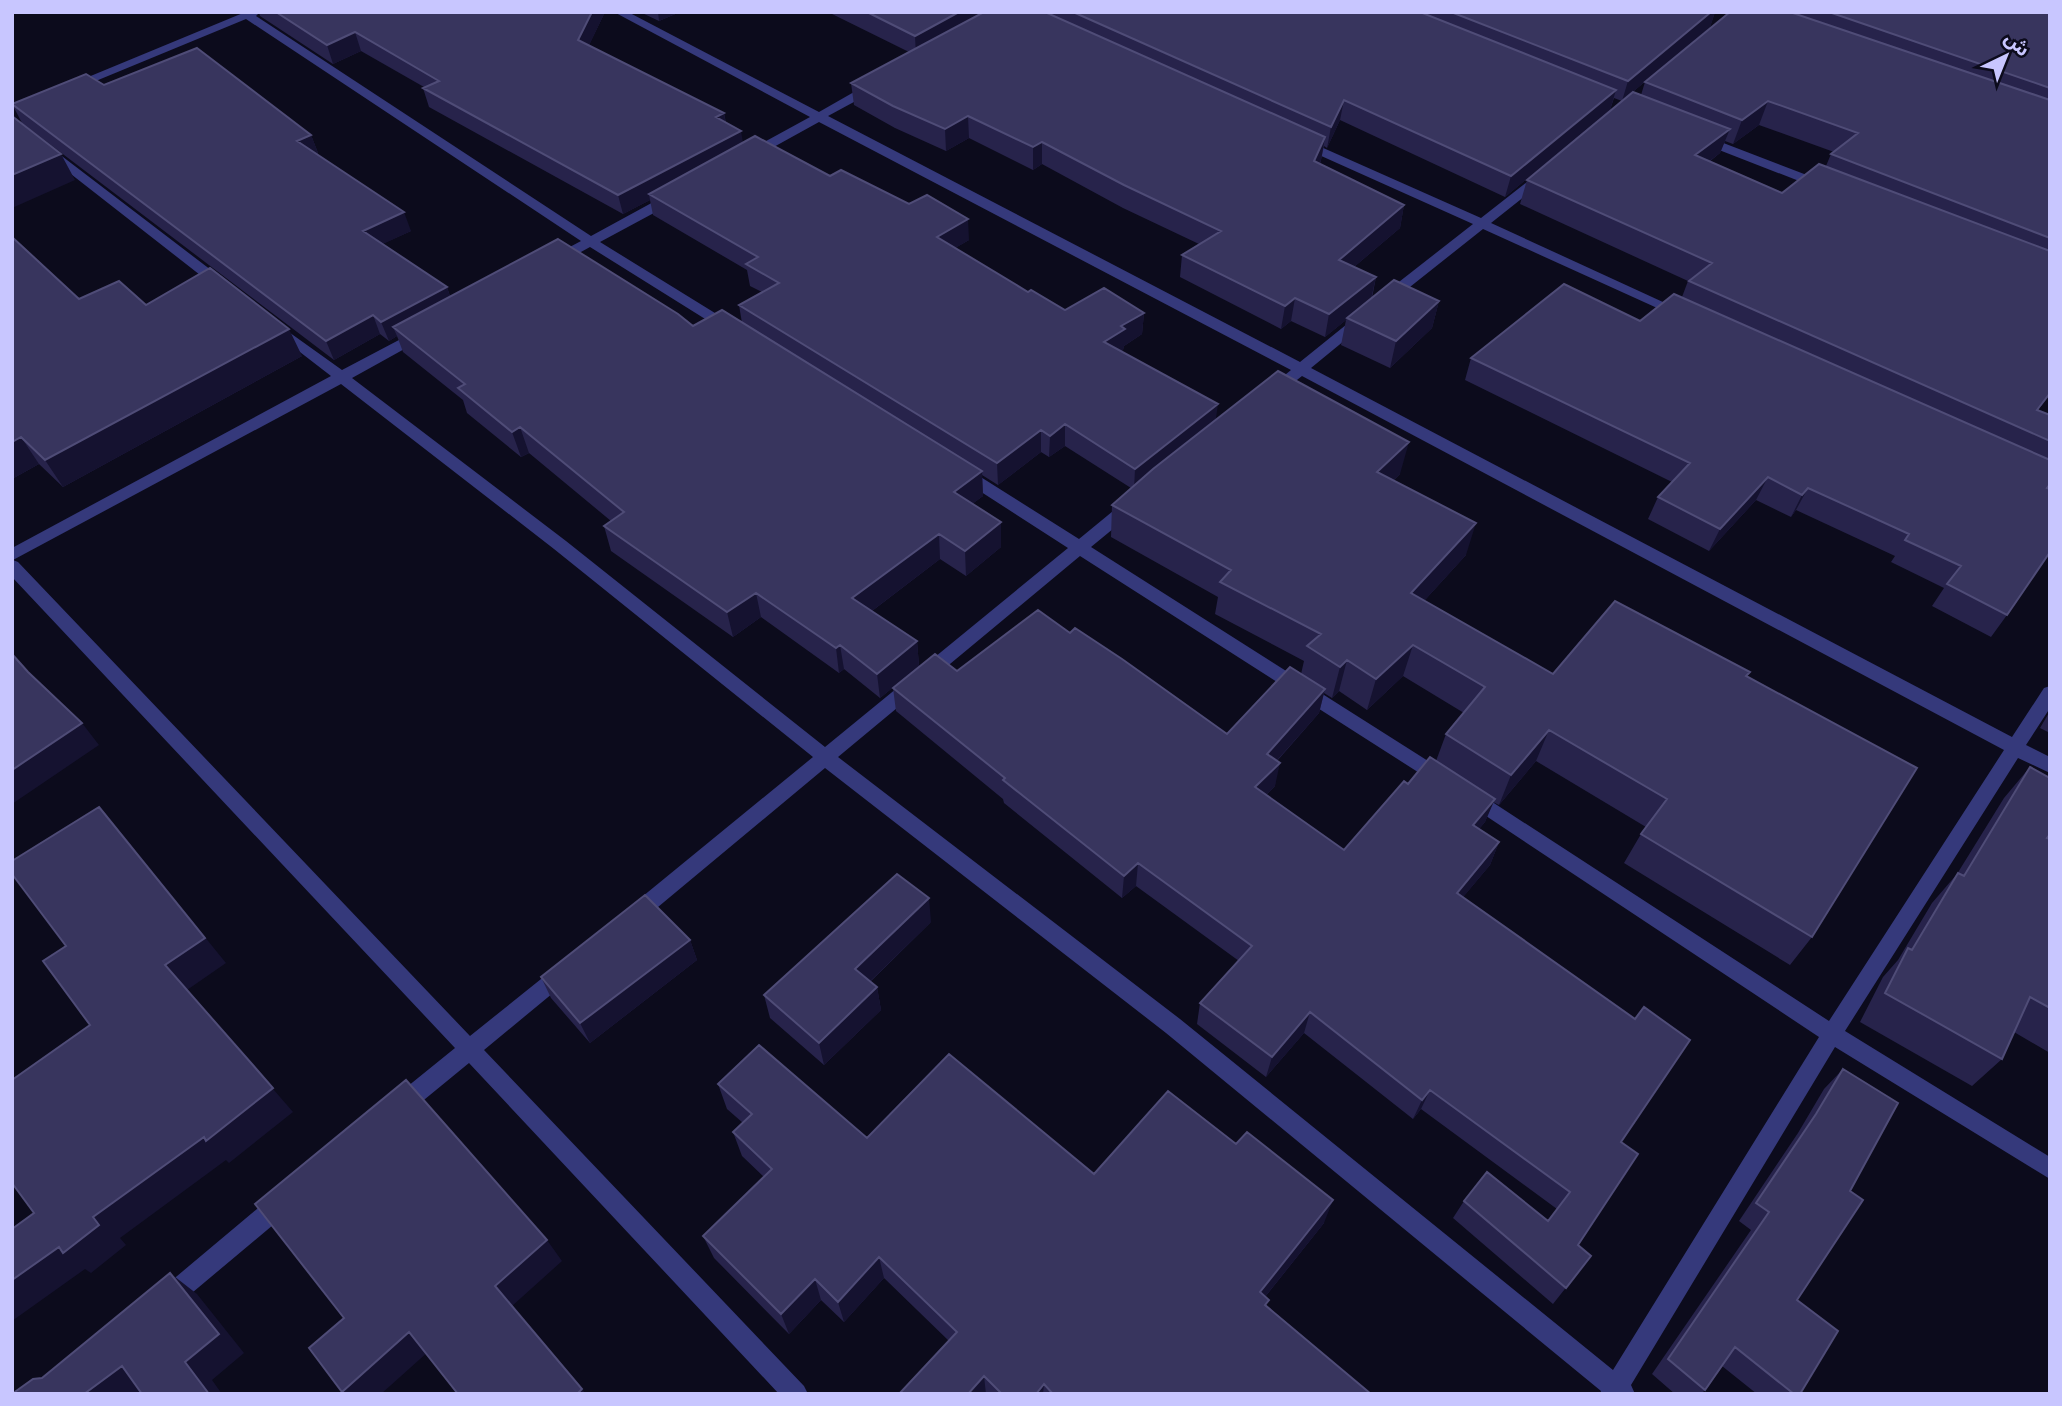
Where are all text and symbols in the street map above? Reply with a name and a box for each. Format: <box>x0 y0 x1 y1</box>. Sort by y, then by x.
north arrow <box>1971 21 2041 91</box>
text: ش <box>2001 29 2033 60</box>

